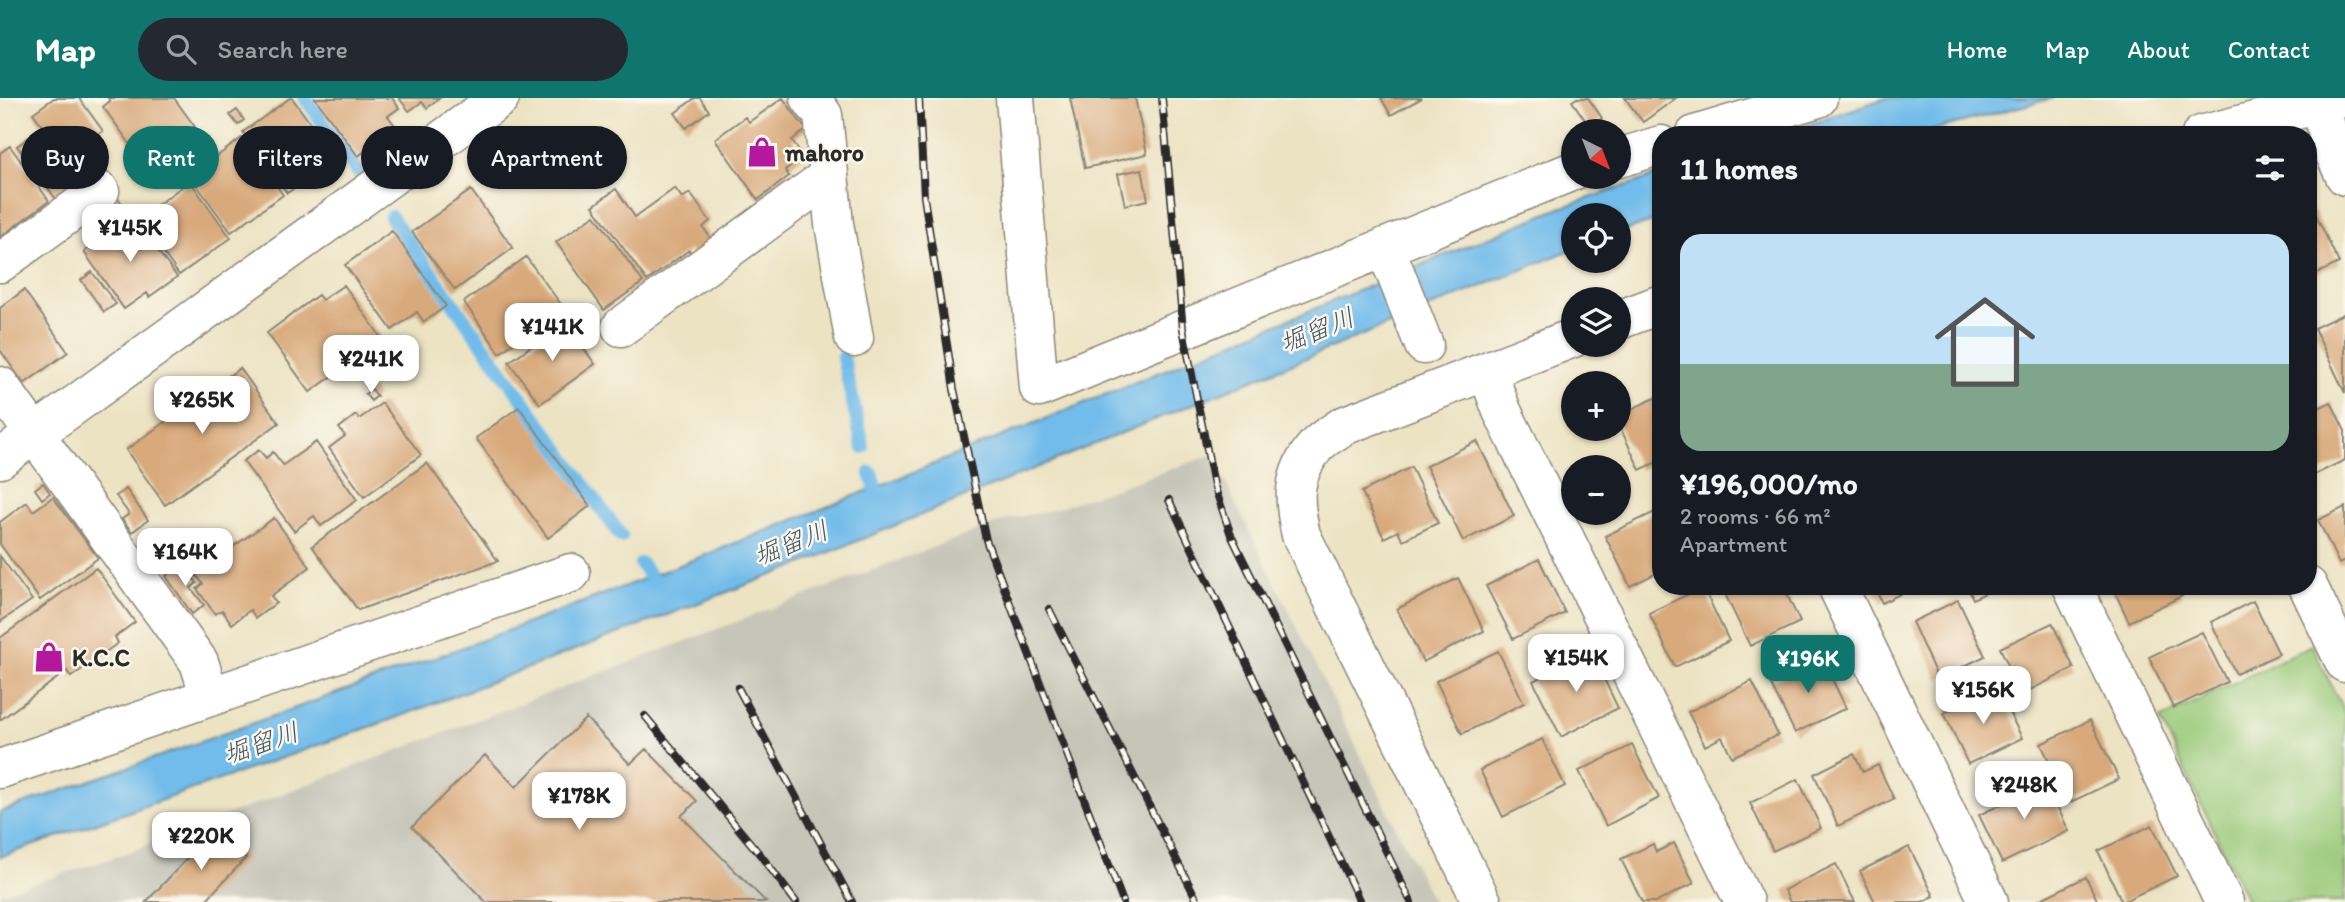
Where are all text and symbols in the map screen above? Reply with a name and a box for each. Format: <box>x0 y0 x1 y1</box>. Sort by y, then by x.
search box <box>138 18 628 81</box>
text: Map <box>35 30 96 69</box>
icon: search <box>162 30 200 68</box>
text: Search here <box>218 33 348 65</box>
text: Home <box>1947 35 2007 64</box>
text: Map <box>2045 35 2089 64</box>
text: About <box>2127 35 2190 64</box>
text: Contact <box>2228 35 2310 64</box>
north arrow <box>1561 119 1631 189</box>
map controls <box>1561 119 1631 525</box>
chip: Buy <box>21 126 109 189</box>
chip: Rent <box>123 126 219 189</box>
chip: Filters <box>233 126 347 189</box>
chip: New <box>361 126 453 189</box>
chip: Apartment <box>467 126 627 189</box>
shop icon: mahoro <box>745 135 779 169</box>
place label: mahoro <box>784 138 864 167</box>
icon: filters <box>2251 149 2289 187</box>
text: 11 homes <box>1680 150 1798 187</box>
button: locate <box>1561 203 1631 273</box>
pin: ¥145K <box>81 204 179 264</box>
text: ¥145K <box>98 213 162 241</box>
icon: home <box>1922 279 2048 405</box>
button: layers <box>1561 287 1631 357</box>
water label: 堀留川 <box>1275 301 1359 359</box>
pin: ¥141K <box>503 303 601 363</box>
text: ¥141K <box>521 312 583 340</box>
pin: ¥241K <box>322 336 420 395</box>
text: ¥241K <box>339 344 403 372</box>
button: + <box>1561 371 1631 441</box>
pin: ¥265K <box>153 376 251 436</box>
text: ¥265K <box>170 385 234 413</box>
button: − <box>1561 455 1631 525</box>
text: ¥196,000/mo <box>1680 465 1858 502</box>
text: 2 rooms · 66 m² <box>1680 502 1831 530</box>
water label: 堀留川 <box>749 514 833 572</box>
pin: ¥164K <box>136 528 234 588</box>
text: Apartment <box>1680 530 1787 558</box>
text: ¥164K <box>153 537 217 565</box>
pin: ¥154K <box>1527 634 1625 694</box>
pin: ¥196K <box>1759 636 1857 695</box>
shop icon: K.C.C <box>32 640 66 674</box>
place label: K.C.C <box>72 643 130 672</box>
text: ¥154K <box>1544 643 1608 671</box>
text: ¥196K <box>1777 644 1839 672</box>
pin: ¥156K <box>1934 666 2032 726</box>
text: ¥156K <box>1952 675 2014 703</box>
water label: 堀留川 <box>219 715 303 771</box>
pin: ¥248K <box>1975 762 2073 821</box>
text: ¥248K <box>1991 770 2057 798</box>
pin: ¥178K <box>530 772 628 832</box>
text: ¥178K <box>548 781 610 809</box>
pin: ¥220K <box>152 812 250 872</box>
text: ¥220K <box>168 821 234 849</box>

